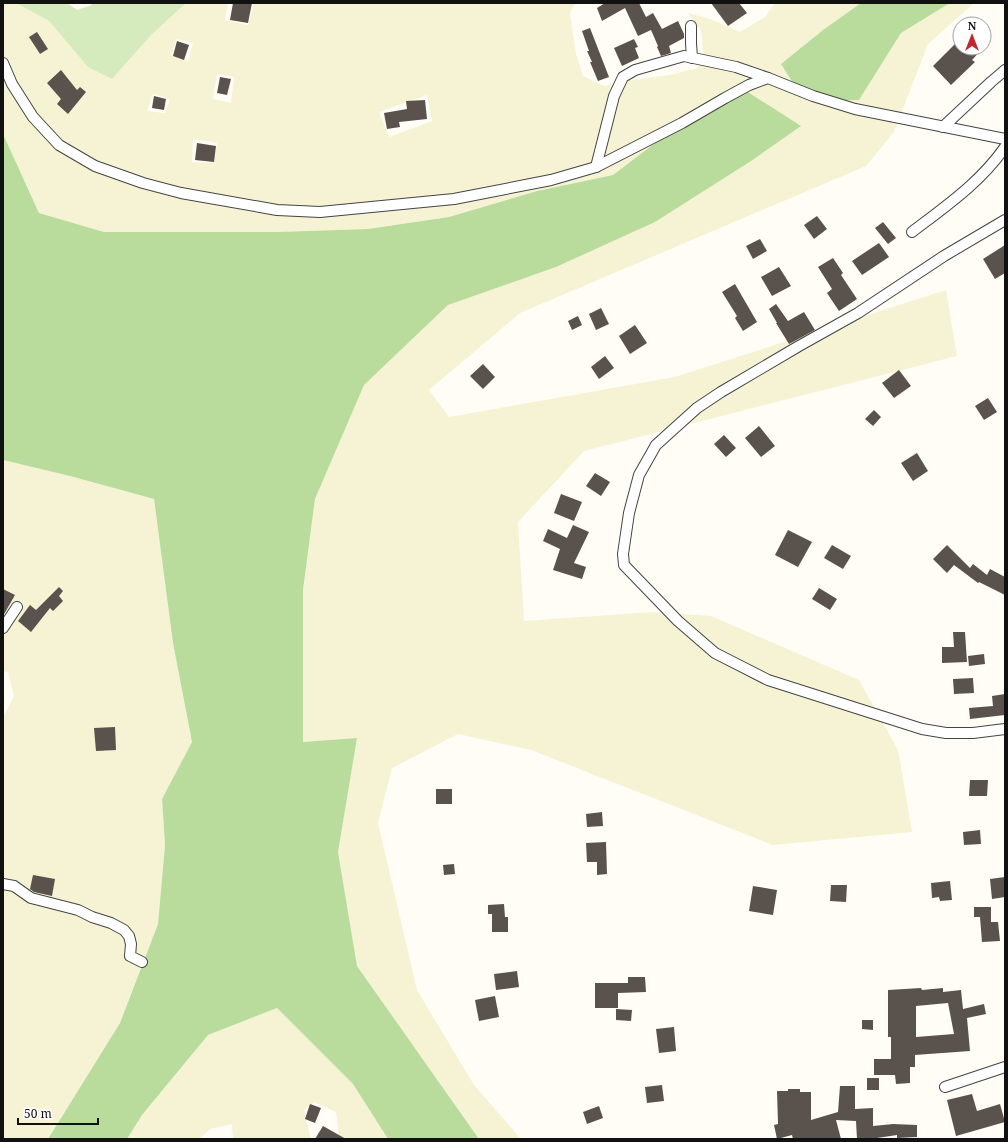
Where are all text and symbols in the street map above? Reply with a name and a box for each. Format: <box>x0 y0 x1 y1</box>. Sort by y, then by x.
north arrow <box>952 16 992 56</box>
text: N <box>968 18 977 33</box>
scale bar <box>18 1100 98 1126</box>
text: 50 m <box>24 1105 52 1122</box>

